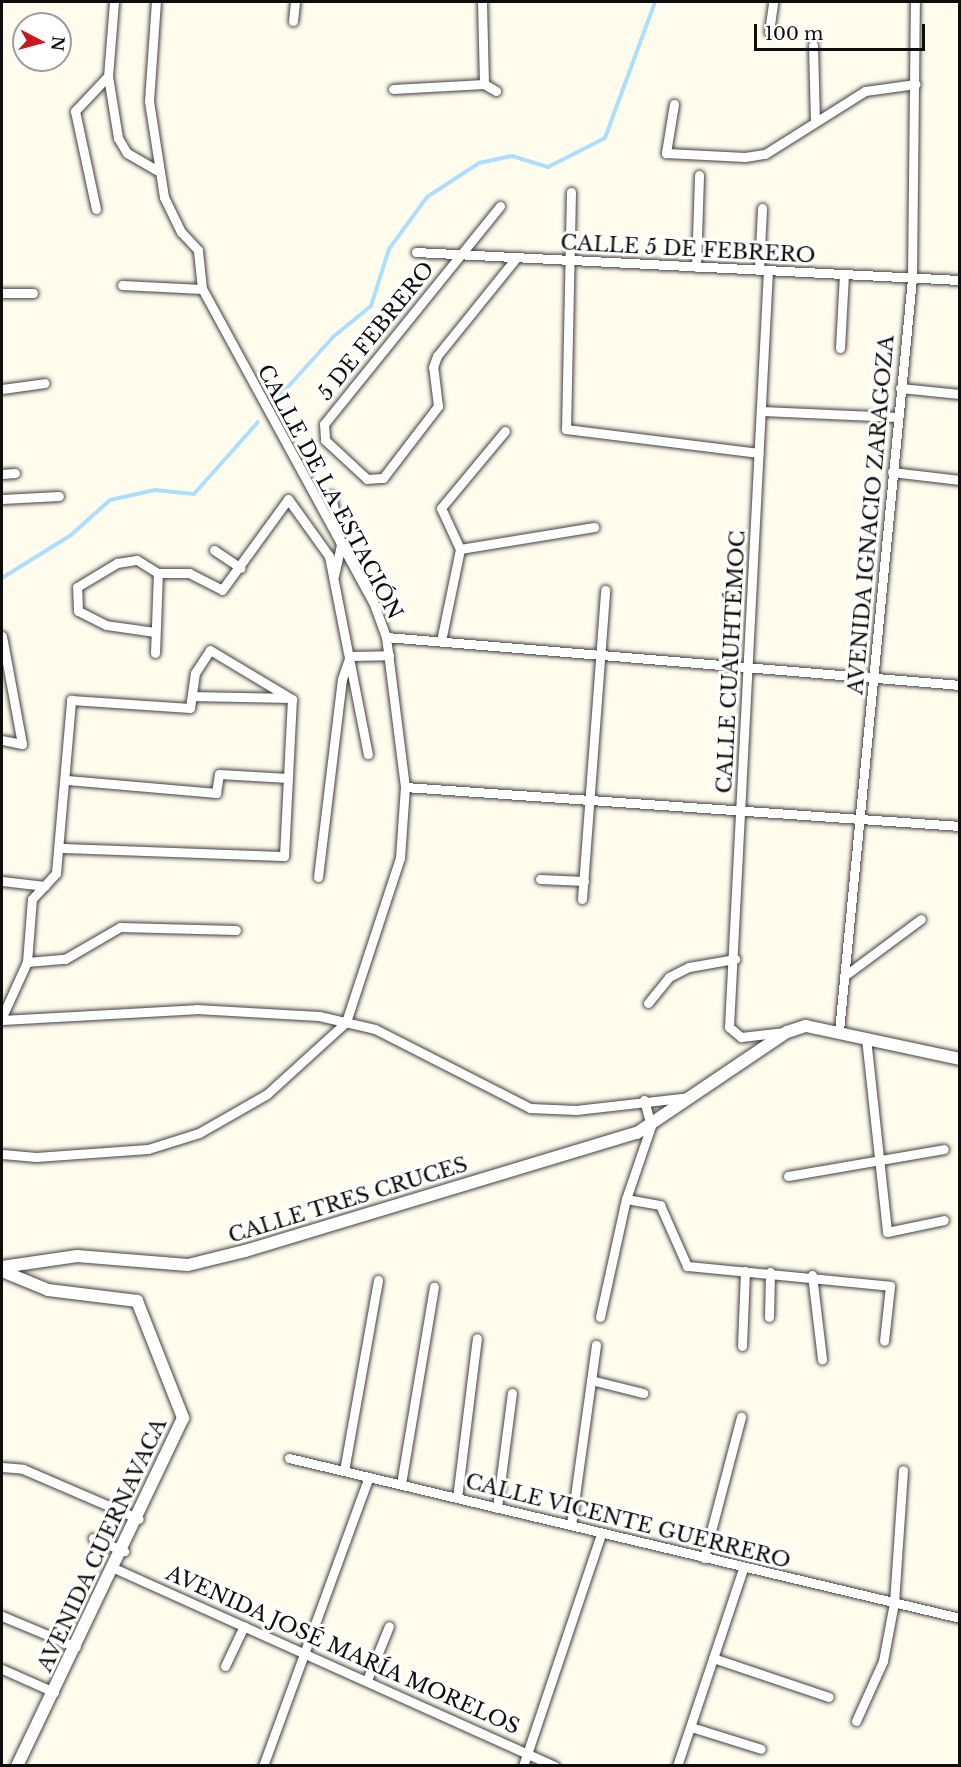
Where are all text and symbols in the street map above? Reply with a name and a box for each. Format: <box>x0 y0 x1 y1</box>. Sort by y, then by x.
north arrow <box>12 12 72 72</box>
scale bar <box>757 12 928 50</box>
text: 100 m <box>765 23 823 45</box>
text: N <box>47 35 69 52</box>
street label: CALLE 5 DE FEBRERO <box>560 230 816 268</box>
street label: 5 DE FEBRERO <box>313 257 439 405</box>
street label: AVENIDA IGNACIO ZARAGOZA <box>843 334 899 696</box>
street label: CALLE DE LA ESTACIÓN <box>252 360 408 624</box>
street label: CALLE CUAUHTÉMOC <box>712 530 750 794</box>
street label: CALLE TRES CRUCES <box>225 1151 471 1249</box>
street label: AVENIDA CUERNAVACA <box>32 1414 172 1676</box>
street label: CALLE VICENTE GUERRERO <box>462 1468 794 1574</box>
street label: AVENIDA JOSÉ MARÍA MORELOS <box>162 1560 524 1740</box>

